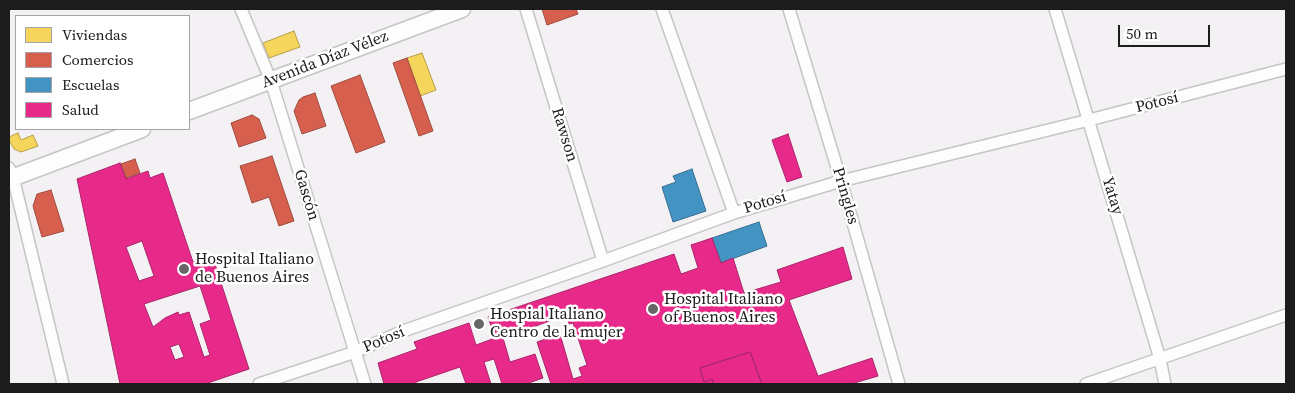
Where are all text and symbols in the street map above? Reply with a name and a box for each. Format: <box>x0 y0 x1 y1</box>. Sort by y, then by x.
legend <box>15 15 190 130</box>
scale bar <box>1120 15 1212 47</box>
text: 50 m <box>1126 23 1158 44</box>
text: Viviendas <box>62 24 127 45</box>
street label: Avenida Díaz Vélez <box>259 27 391 93</box>
text: Comercios <box>62 49 134 70</box>
text: Escuelas <box>62 74 119 95</box>
street label: Potosí <box>1134 88 1180 118</box>
text: Salud <box>62 99 99 120</box>
street label: Rawson <box>547 106 581 164</box>
street label: Pringles <box>828 165 862 227</box>
street label: Gascón <box>289 167 323 223</box>
street label: Yatay <box>1097 175 1127 217</box>
street label: Potosí <box>741 187 789 219</box>
place label: Hospital Italiano de Buenos Aires <box>195 250 314 288</box>
marker: Hospital Italiano de Buenos Aires <box>177 262 191 276</box>
place label: Hospital Italiano of Buenos Aires <box>664 290 783 328</box>
marker: Hospital Italiano of Buenos Aires <box>646 302 660 316</box>
place label: Hospial Italiano Centro de la mujer <box>490 305 623 343</box>
marker: Hospial Italiano Centro de la mujer <box>472 317 486 331</box>
street label: Potosí <box>360 323 408 357</box>

